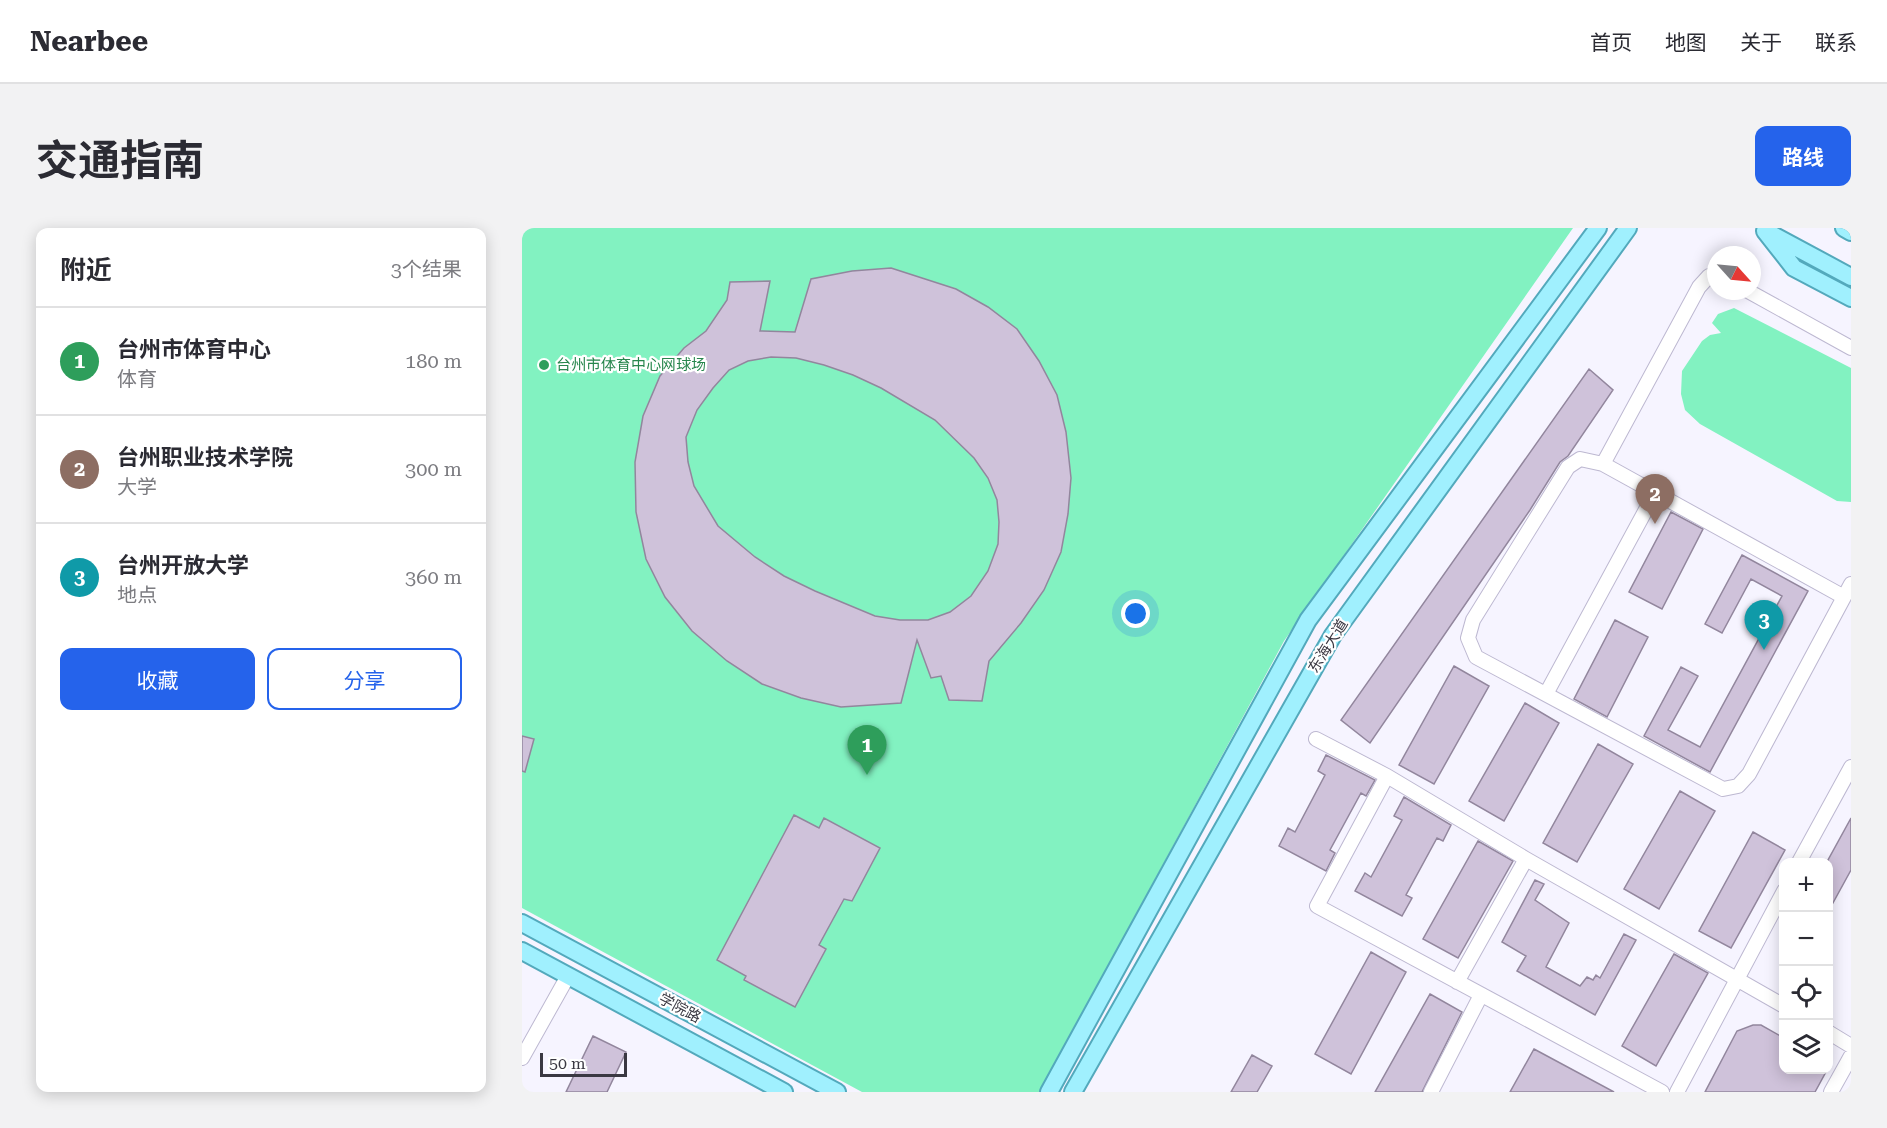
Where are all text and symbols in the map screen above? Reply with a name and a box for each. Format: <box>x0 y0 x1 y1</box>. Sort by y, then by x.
text: Nearbee <box>30 25 148 58</box>
text: 首页 <box>1590 31 1632 55</box>
text: 地图 <box>1665 31 1707 55</box>
text: 关于 <box>1740 31 1782 55</box>
text: 联系 <box>1815 31 1857 55</box>
button: 路线 <box>1755 126 1851 186</box>
text: 交通指南 <box>36 136 204 185</box>
north arrow <box>1707 246 1761 300</box>
text: 附近 <box>60 255 112 285</box>
text: 3个结果 <box>391 257 462 281</box>
text: 台州市体育中心 <box>117 337 271 362</box>
text: 1 <box>74 349 85 373</box>
text: 180 m <box>405 349 462 373</box>
place label: 台州市体育中心网球场 <box>556 356 706 374</box>
marker: 台州市体育中心网球场 <box>537 358 551 372</box>
text: 体育 <box>117 367 157 391</box>
text: 台州职业技术学院 <box>117 445 293 470</box>
text: 2 <box>74 457 85 481</box>
text: 300 m <box>405 457 462 481</box>
pin: 2 <box>1636 474 1674 524</box>
text: 大学 <box>117 475 157 499</box>
text: 台州开放大学 <box>117 553 249 578</box>
text: 3 <box>74 565 85 589</box>
text: 360 m <box>405 565 462 589</box>
text: 地点 <box>117 583 157 607</box>
your location <box>1121 599 1150 628</box>
pin: 3 <box>1744 600 1784 650</box>
street label: 东海大道 <box>1304 616 1352 676</box>
button: 收藏 <box>60 648 255 710</box>
button: 分享 <box>267 648 462 710</box>
pin: 1 <box>848 726 886 775</box>
map controls <box>1779 858 1833 1074</box>
button: + <box>1779 858 1833 912</box>
button: − <box>1779 912 1833 966</box>
button: locate <box>1779 966 1833 1020</box>
street label: 学院路 <box>656 989 704 1027</box>
button: layers <box>1779 1020 1833 1074</box>
scale bar <box>540 1050 627 1078</box>
text: 50 m <box>549 1054 586 1073</box>

